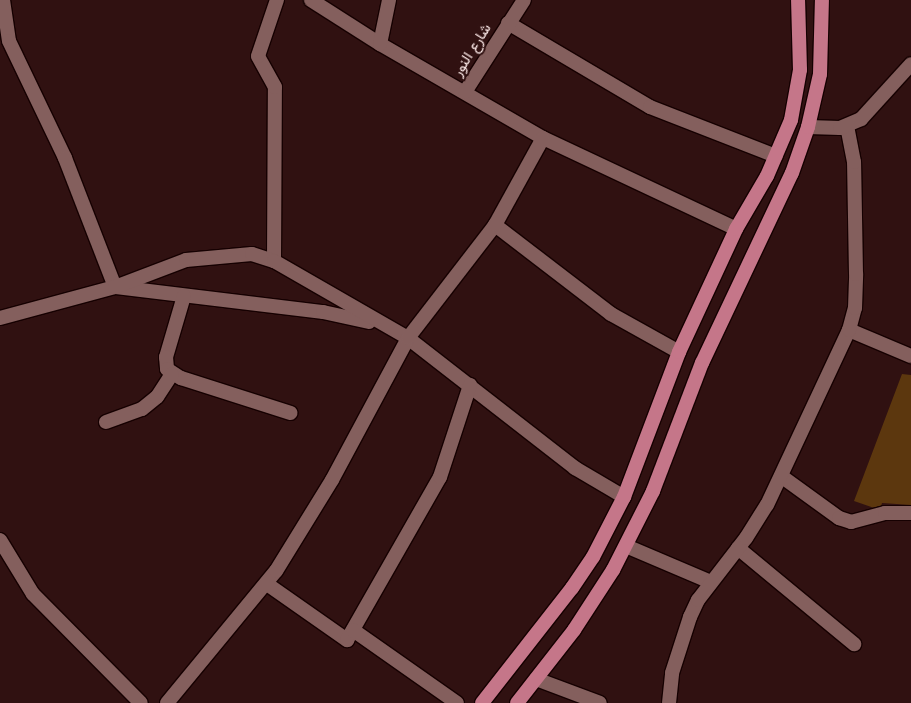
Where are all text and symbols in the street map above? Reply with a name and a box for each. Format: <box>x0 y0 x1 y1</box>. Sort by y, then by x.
street label: شارع النور <box>449 20 495 80</box>

